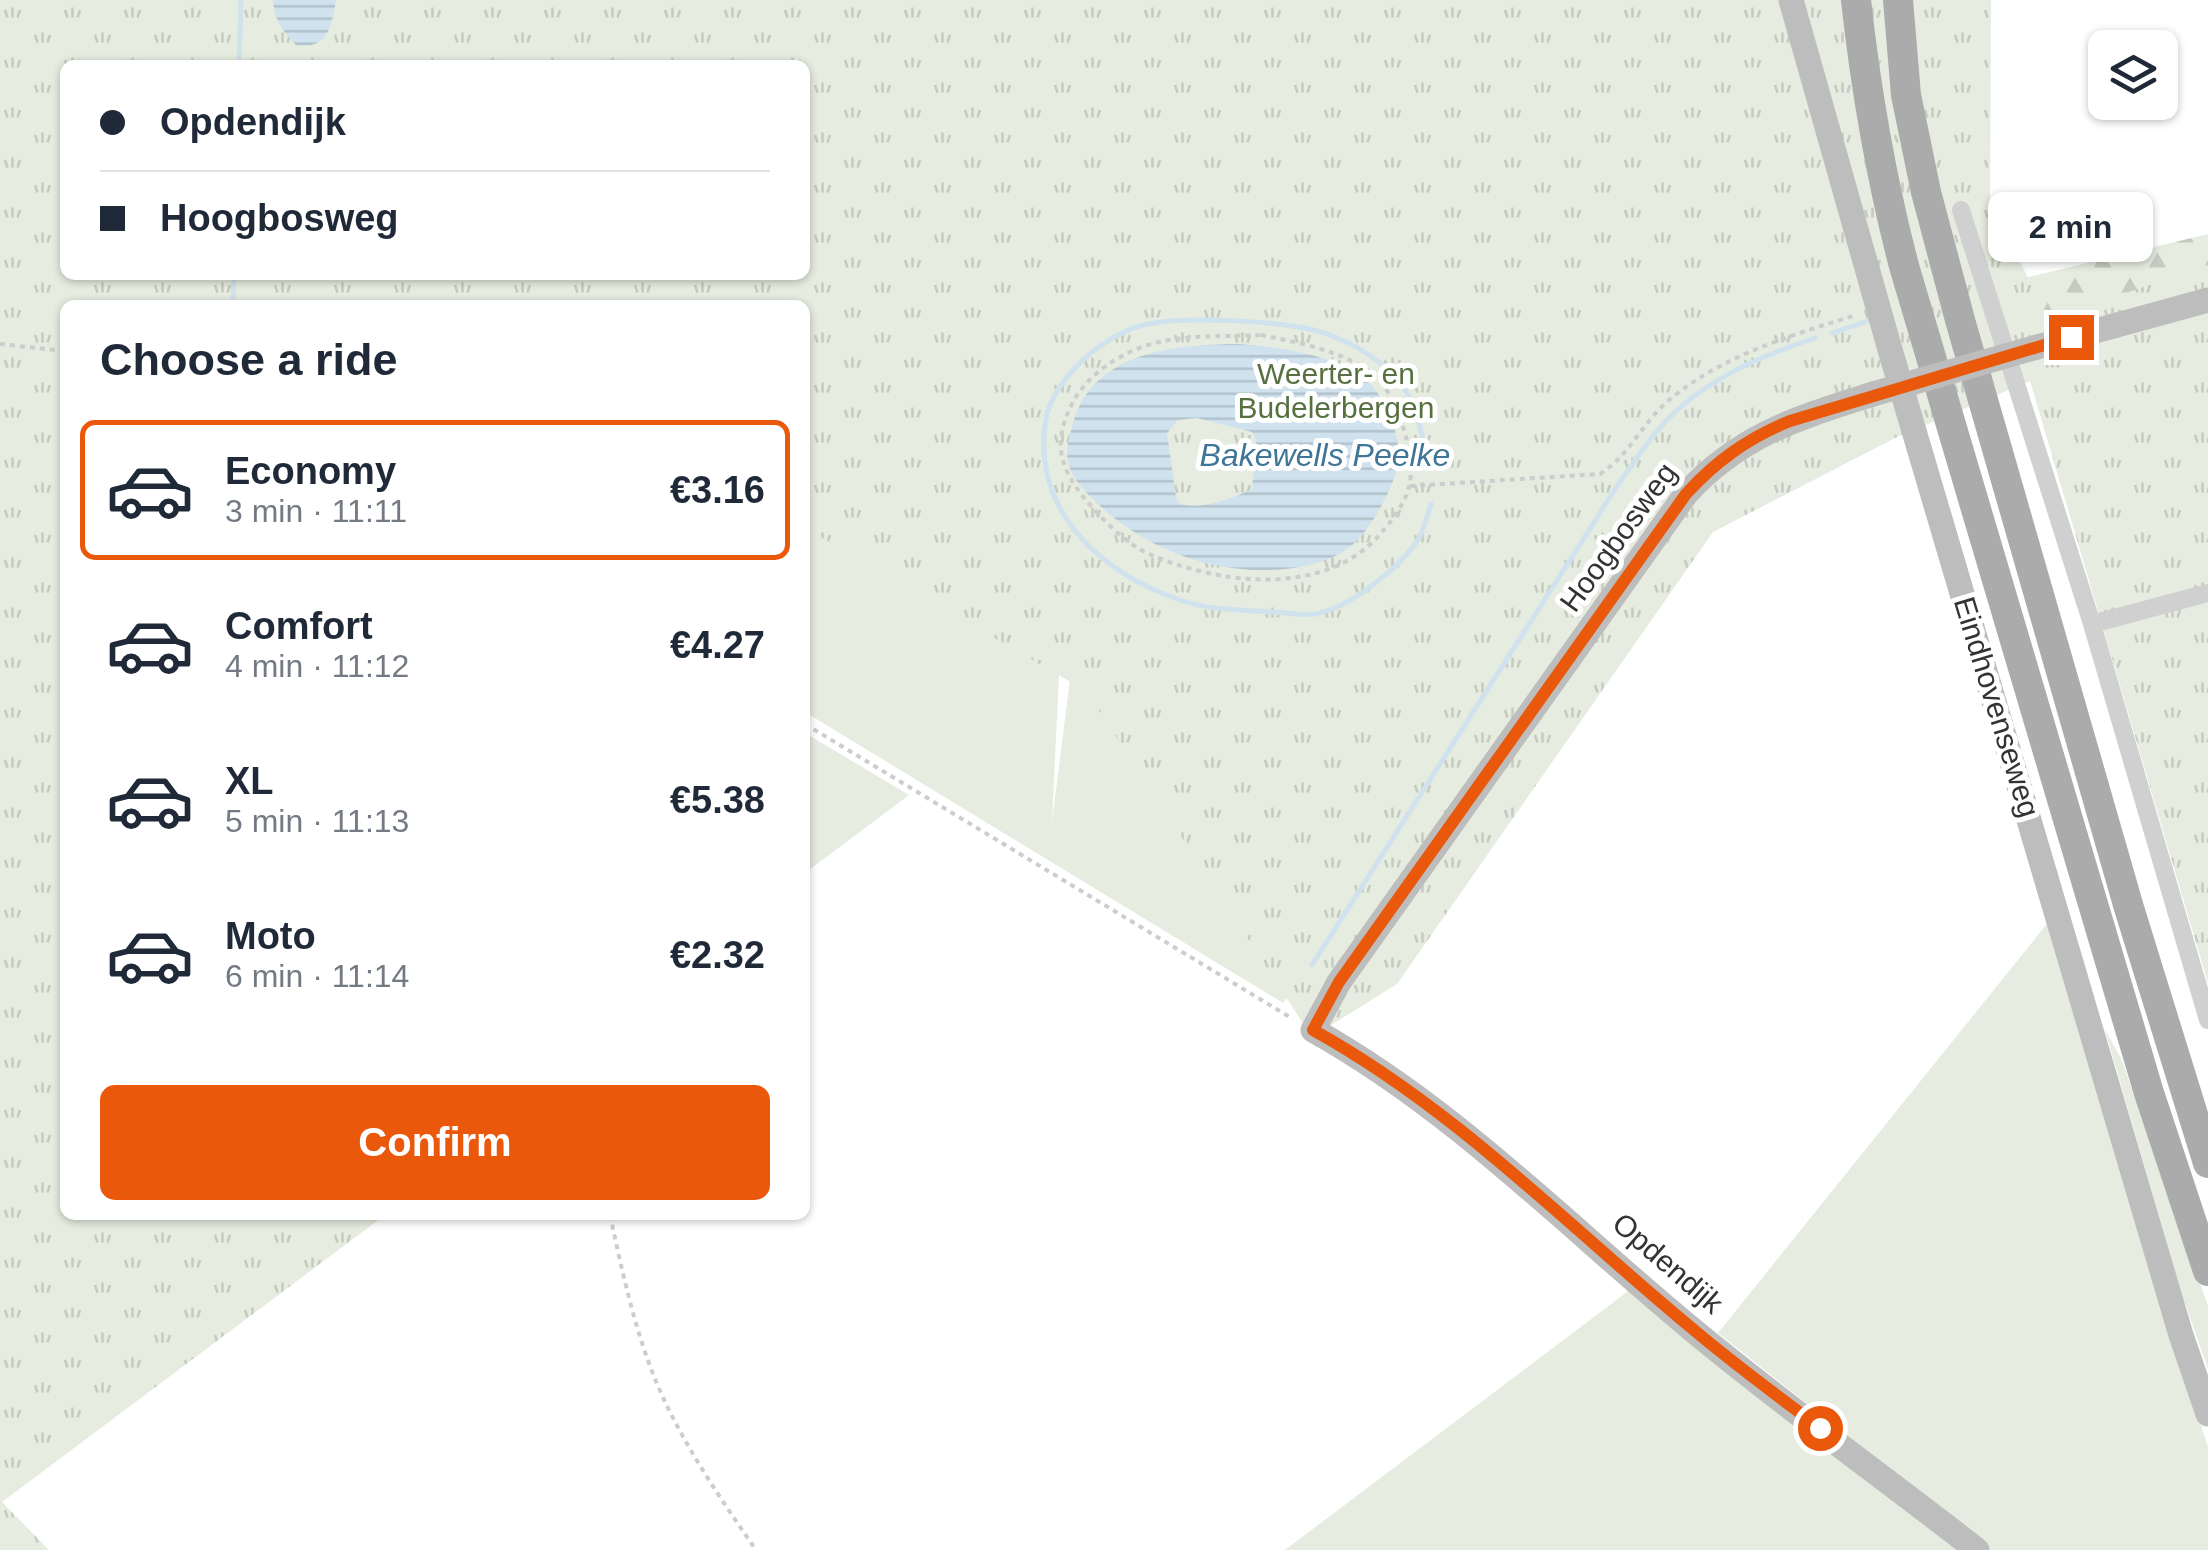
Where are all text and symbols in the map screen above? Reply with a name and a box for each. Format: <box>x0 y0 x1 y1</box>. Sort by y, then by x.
map controls <box>2088 30 2178 120</box>
button: layers <box>2088 30 2178 120</box>
text: Opdendijk <box>160 101 346 143</box>
callout: 2 min <box>1988 192 2154 262</box>
text: Hoogbosweg <box>160 197 399 239</box>
text: 2 min <box>2029 209 2112 245</box>
route end <box>2049 315 2094 360</box>
text: Choose a ride <box>100 334 398 385</box>
park label: Weerter- en Budelerbergen <box>1238 357 1434 424</box>
water label: Bakewells Peelke <box>1200 437 1450 473</box>
icon: car <box>105 445 195 535</box>
text: Economy <box>225 450 396 492</box>
street label: Hoogbosweg <box>1553 456 1683 618</box>
text: €3.16 <box>670 469 765 511</box>
text: 3 min · 11:11 <box>225 493 407 529</box>
street label: Eindhovenseweg <box>1948 593 2046 821</box>
icon: car <box>105 600 195 690</box>
text: Comfort <box>225 605 373 647</box>
text: €4.27 <box>670 624 765 666</box>
text: 4 min · 11:12 <box>225 648 409 684</box>
icon: car <box>105 755 195 845</box>
text: XL <box>225 760 274 802</box>
text: €5.38 <box>670 779 765 821</box>
text: 5 min · 11:13 <box>225 803 409 839</box>
icon: car <box>105 910 195 1000</box>
text: Moto <box>225 915 316 957</box>
text: €2.32 <box>670 934 765 976</box>
text: 6 min · 11:14 <box>225 958 409 994</box>
button: Confirm <box>100 1085 770 1200</box>
street label: Opdendijk <box>1606 1206 1731 1320</box>
route start <box>1798 1406 1843 1451</box>

